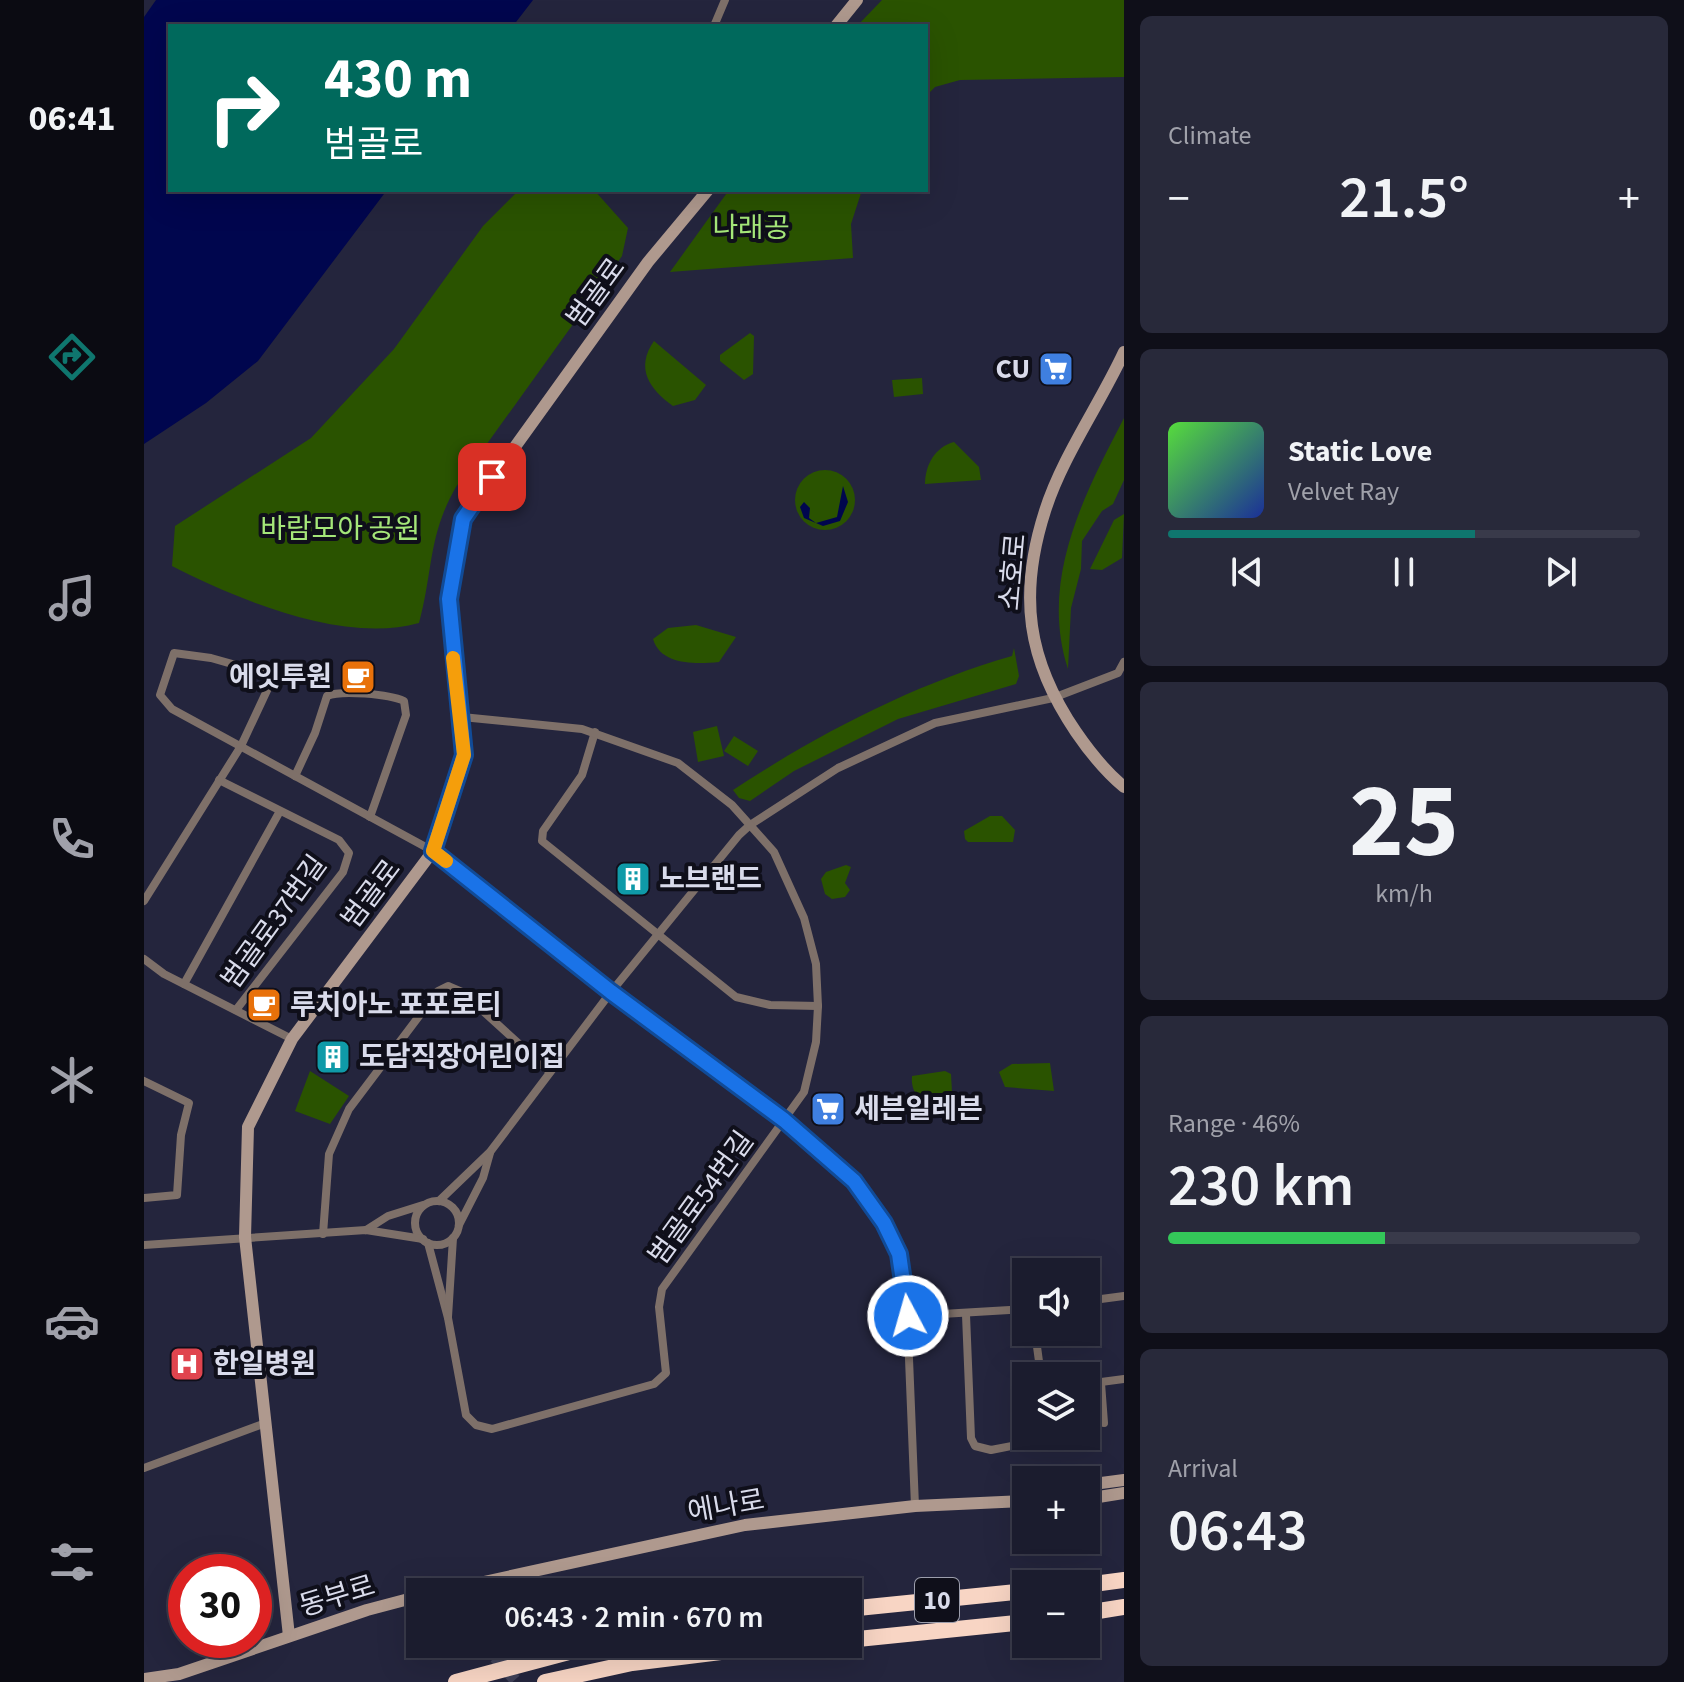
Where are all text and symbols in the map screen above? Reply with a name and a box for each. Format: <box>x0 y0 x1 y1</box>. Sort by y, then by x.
text: 430 m <box>324 40 472 119</box>
icon: right <box>192 56 296 160</box>
text: 06:41 <box>29 93 115 144</box>
text: Climate <box>1168 117 1252 154</box>
text: 범골로 <box>324 119 423 170</box>
text: 21.5° <box>1339 156 1469 241</box>
text: − <box>1168 168 1190 231</box>
text: + <box>1618 168 1640 231</box>
park label: 나래공 <box>712 208 790 248</box>
street label: 범골로 <box>557 250 635 336</box>
icon: directions <box>44 329 100 385</box>
place label: CU <box>996 349 1030 389</box>
supermarket icon: CU <box>1037 350 1075 388</box>
text: Static Love <box>1288 430 1432 473</box>
pin <box>458 443 526 511</box>
icon: arrive <box>470 455 514 499</box>
text: Velvet Ray <box>1288 473 1399 510</box>
park label: 바람모아 공원 <box>260 509 420 549</box>
street label: 소호로 <box>990 532 1036 612</box>
icon: previous <box>1225 550 1269 594</box>
icon: pause <box>1382 550 1426 594</box>
icon: next <box>1539 550 1583 594</box>
icon: music <box>44 570 100 626</box>
place label: 에잇투원 <box>229 657 332 697</box>
cafe icon: 에잇투원 <box>339 658 377 696</box>
text: 25 <box>1349 749 1459 897</box>
icon: phone <box>44 811 100 867</box>
street label: 범골로37번길 <box>212 847 336 997</box>
street label: 범골로 <box>332 851 410 937</box>
place label: 노브랜드 <box>659 859 762 899</box>
building icon: 노브랜드 <box>614 860 652 898</box>
text: km/h <box>1375 875 1433 912</box>
place label: 루치아노 포포로티 <box>290 985 502 1025</box>
cafe icon: 루치아노 포포로티 <box>245 986 283 1024</box>
place label: 도담직장어린이집 <box>359 1037 565 1077</box>
building icon: 도담직장어린이집 <box>314 1038 352 1076</box>
icon: climate <box>44 1052 100 1108</box>
place label: 세븐일레븐 <box>854 1089 983 1129</box>
supermarket icon: 세븐일레븐 <box>809 1090 847 1128</box>
text: Range · 46% <box>1168 1105 1300 1142</box>
street label: 범골로54번길 <box>639 1123 763 1273</box>
text: 230 km <box>1168 1144 1354 1229</box>
map controls <box>1012 1258 1100 1658</box>
button: sound <box>1012 1258 1100 1346</box>
position arrow <box>866 1274 950 1358</box>
icon: car <box>44 1293 100 1349</box>
place label: 한일병원 <box>213 1344 316 1384</box>
hospital icon: 한일병원 <box>168 1345 206 1383</box>
button: layers <box>1012 1362 1100 1450</box>
text: Arrival <box>1168 1450 1238 1487</box>
button: + <box>1012 1466 1100 1554</box>
street label: 에나로 <box>684 1480 768 1532</box>
text: 06:43 <box>1168 1489 1308 1574</box>
icon: filters <box>44 1534 100 1590</box>
speed limit sign: 30 <box>168 1554 272 1658</box>
street label: 동부로 <box>294 1566 380 1626</box>
button: − <box>1012 1570 1100 1658</box>
road number: 10 <box>915 1578 959 1622</box>
text: 06:43 · 2 min · 670 m <box>504 1596 764 1639</box>

